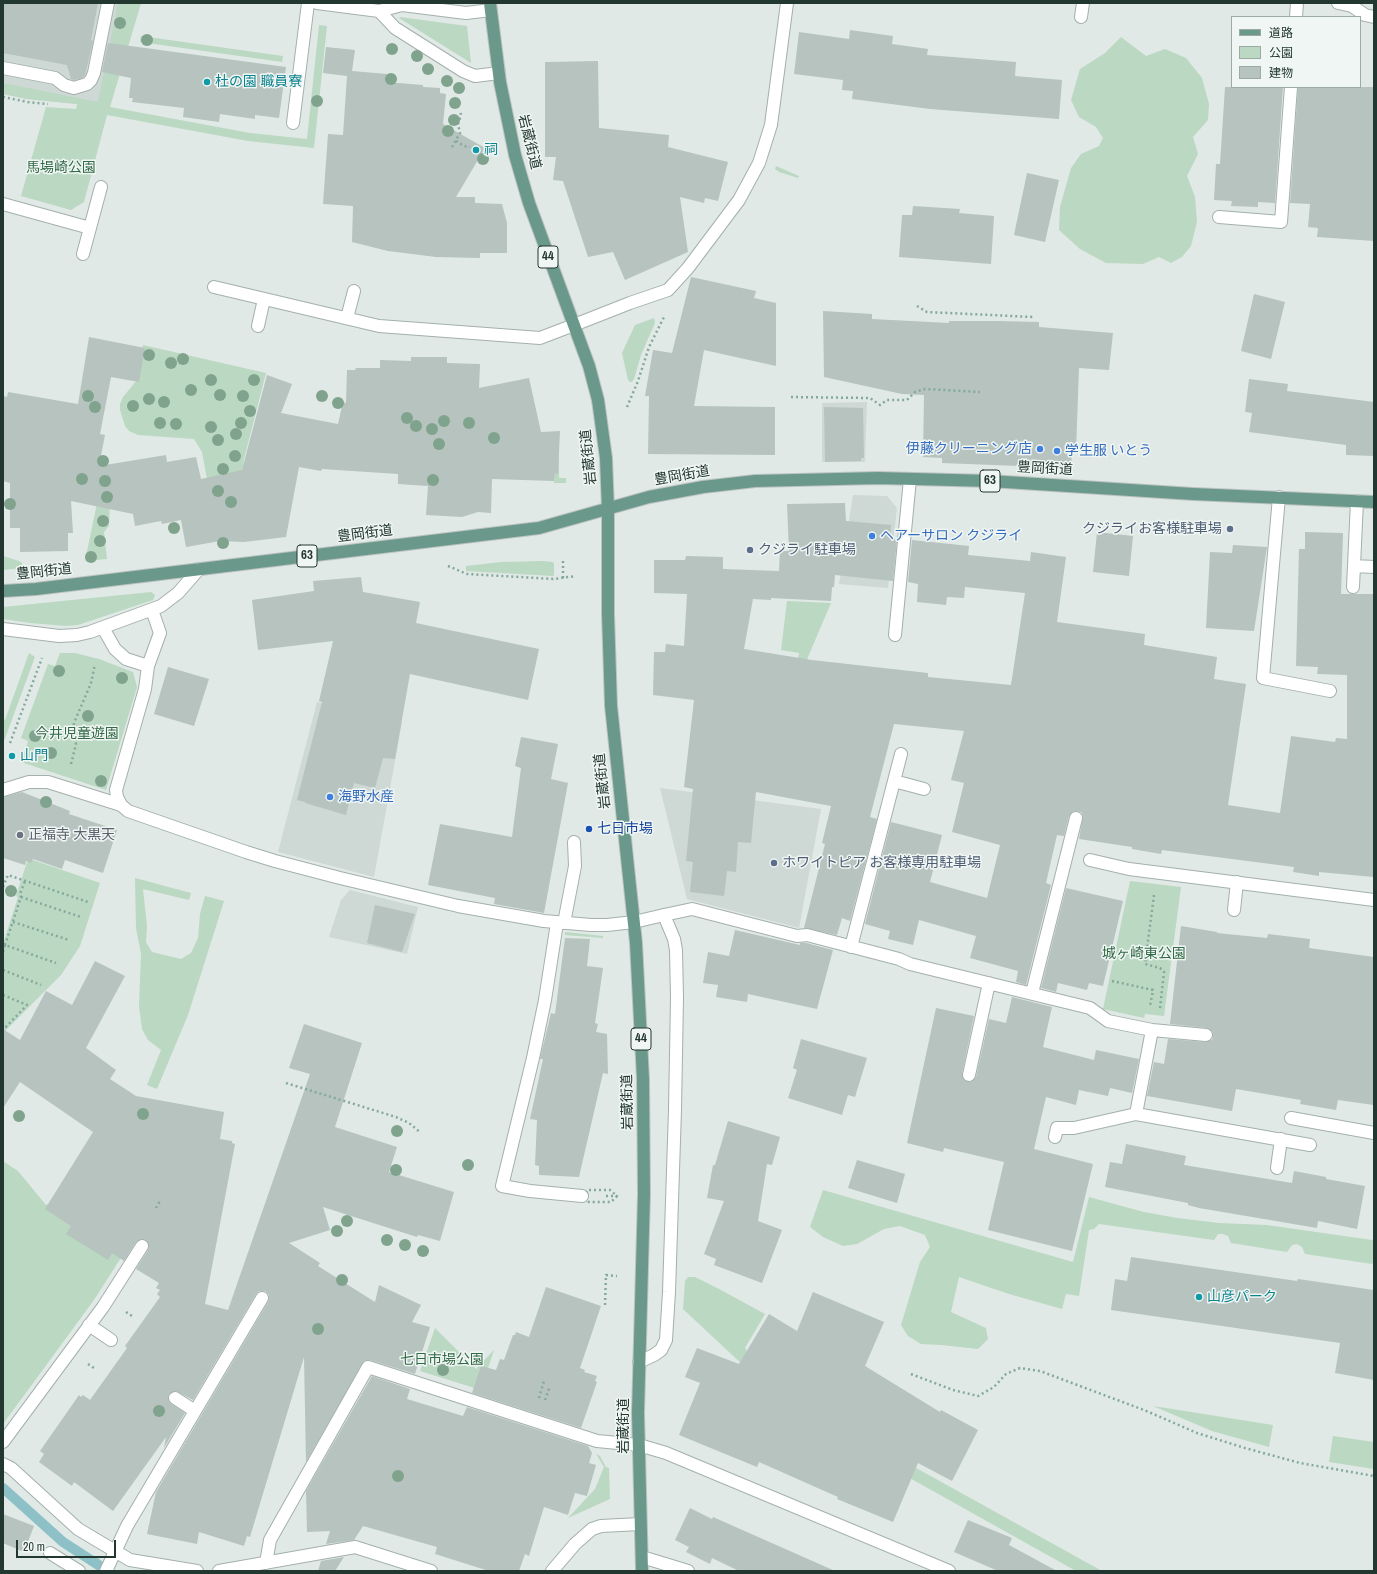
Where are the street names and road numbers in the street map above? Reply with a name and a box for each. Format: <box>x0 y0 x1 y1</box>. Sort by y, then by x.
street label: 岩蔵街道 <box>514 113 544 171</box>
road number: 44 <box>538 246 558 268</box>
street label: 岩蔵街道 <box>578 428 600 486</box>
street label: 豊岡街道 <box>1017 459 1073 479</box>
street label: 豊岡街道 <box>653 463 711 489</box>
road number: 63 <box>980 470 1000 492</box>
street label: 豊岡街道 <box>336 522 394 546</box>
road number: 63 <box>297 545 317 567</box>
street label: 豊岡街道 <box>15 561 73 583</box>
street label: 岩蔵街道 <box>592 752 614 810</box>
road number: 44 <box>631 1028 651 1050</box>
street label: 岩蔵街道 <box>619 1074 637 1130</box>
street label: 岩蔵街道 <box>616 1398 632 1454</box>

